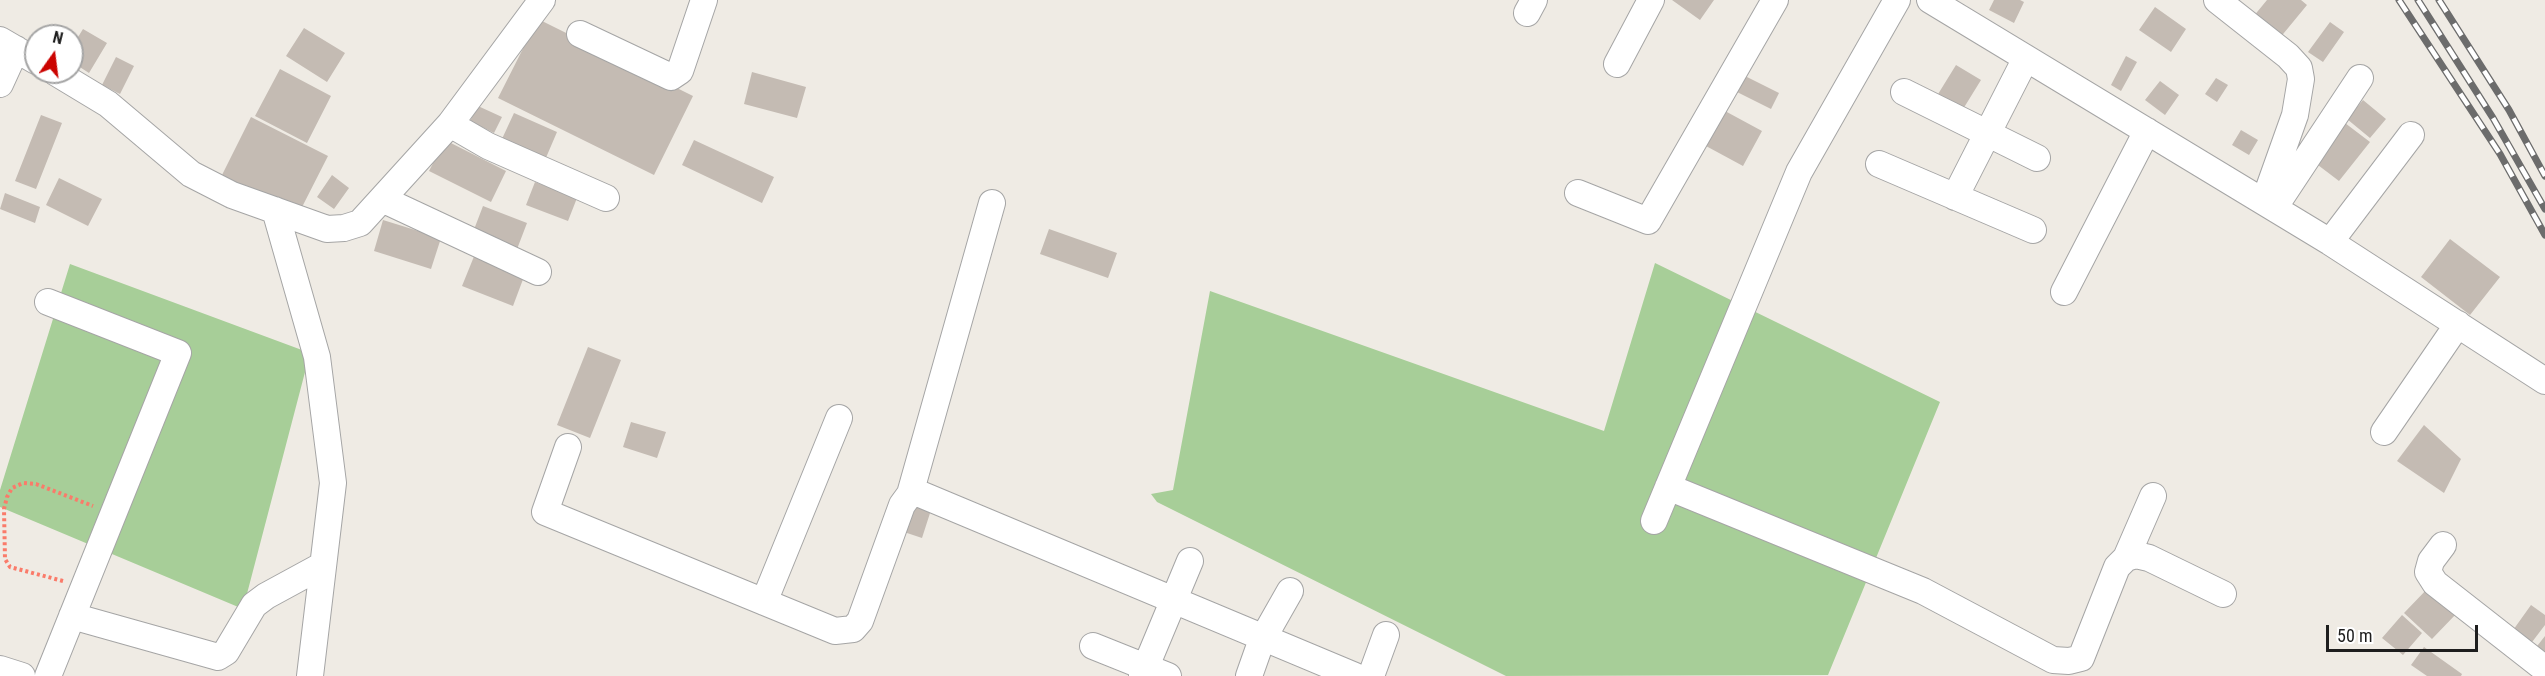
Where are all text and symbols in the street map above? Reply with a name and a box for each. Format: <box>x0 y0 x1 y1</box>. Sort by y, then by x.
north arrow <box>24 24 84 84</box>
text: N <box>51 28 65 48</box>
scale bar <box>2329 613 2480 651</box>
text: 50 m <box>2337 625 2372 646</box>

